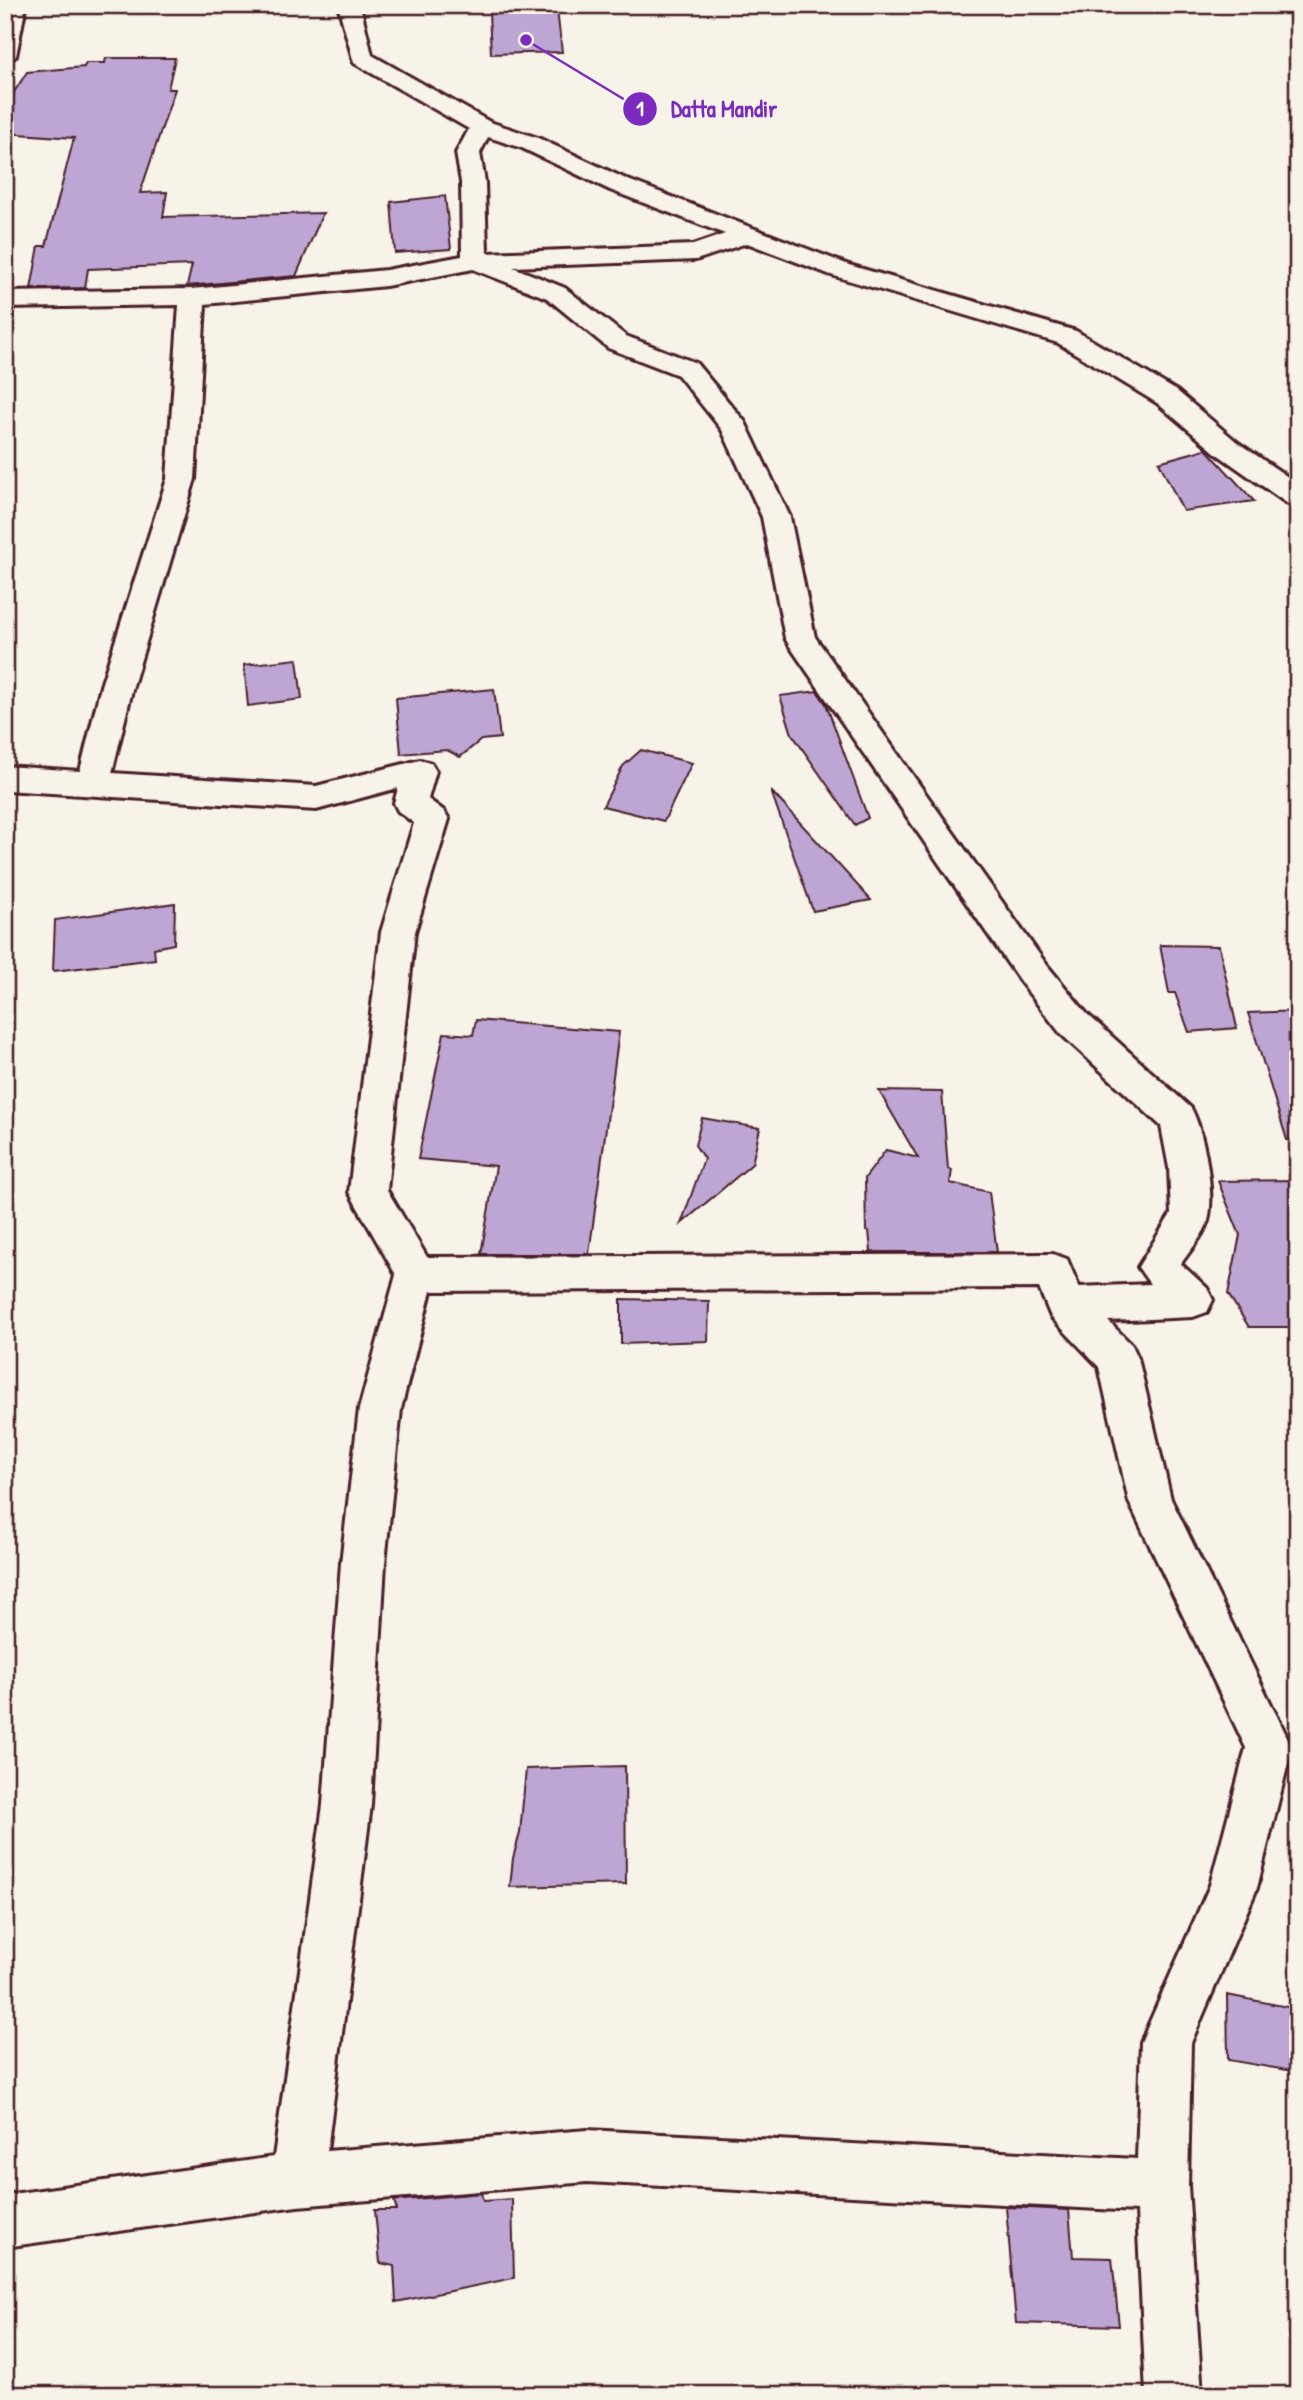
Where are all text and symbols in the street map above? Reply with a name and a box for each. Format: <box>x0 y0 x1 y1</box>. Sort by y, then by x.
callout: Datta Mandir <box>622 87 791 131</box>
text: Datta Mandir <box>671 93 777 124</box>
text: 1 <box>636 94 644 123</box>

